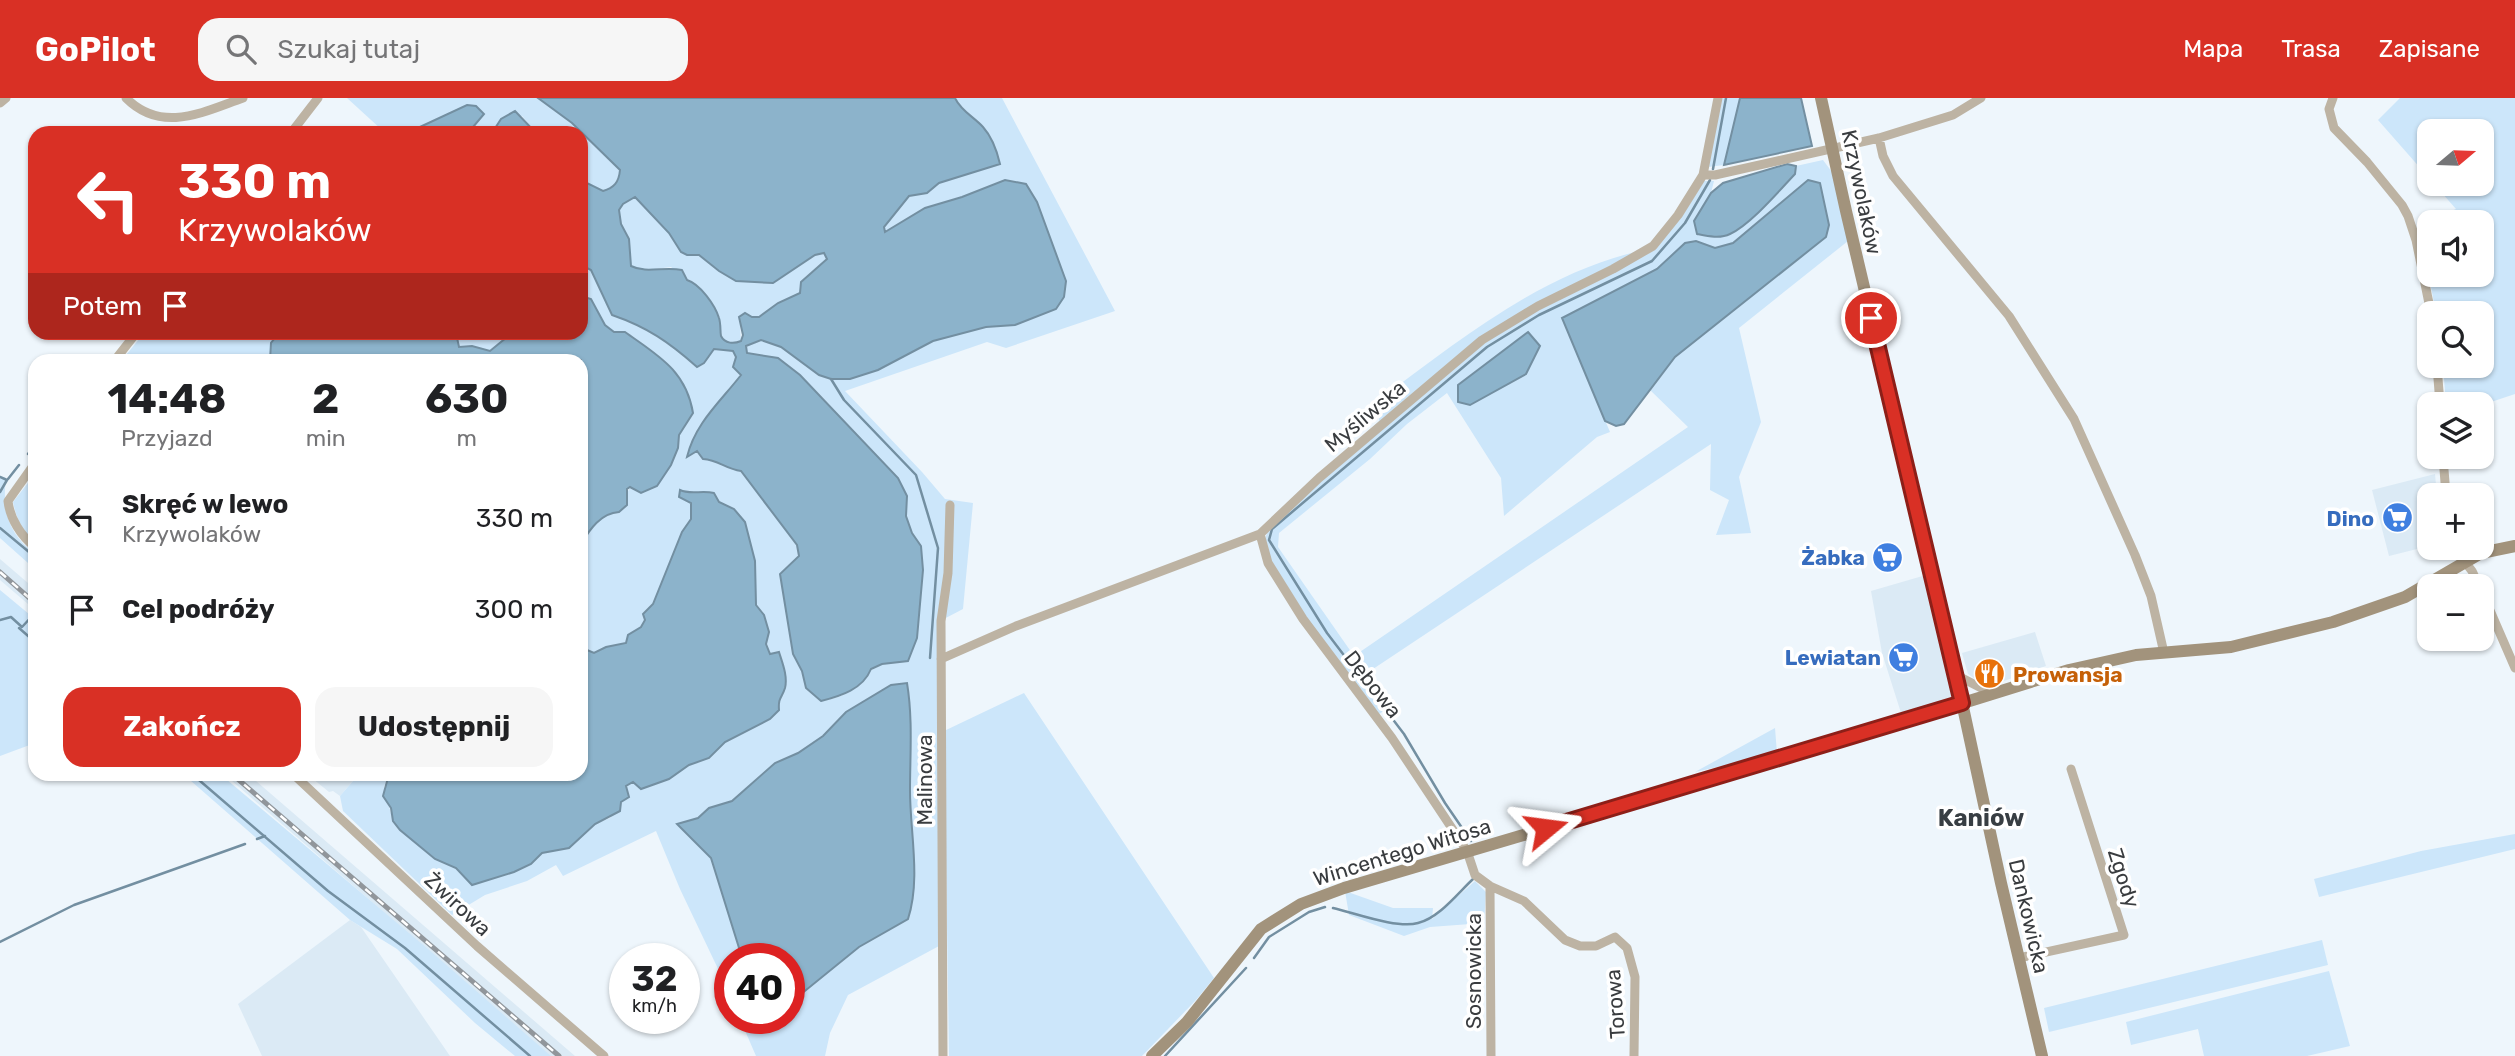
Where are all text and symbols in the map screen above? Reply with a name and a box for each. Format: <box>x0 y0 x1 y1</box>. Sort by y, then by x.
search box <box>198 18 688 81</box>
text: GoPilot <box>35 30 156 69</box>
icon: search <box>222 30 260 68</box>
text: Szukaj tutaj <box>278 34 420 65</box>
text: Mapa <box>2183 35 2243 63</box>
text: Trasa <box>2281 35 2341 63</box>
text: Zapisane <box>2379 35 2480 63</box>
north arrow <box>2417 119 2494 196</box>
map controls <box>2417 119 2494 651</box>
street label: Krzywolaków <box>1837 127 1887 257</box>
text: 330 m <box>178 152 331 210</box>
icon: left <box>63 154 154 245</box>
button: sound <box>2417 210 2494 287</box>
text: Krzywolaków <box>178 211 372 249</box>
icon: arrive <box>156 287 194 325</box>
pin <box>1841 288 1901 348</box>
text: Potem <box>63 291 142 322</box>
icon: arrive <box>1852 299 1890 337</box>
button: search <box>2417 301 2494 378</box>
text: 14:48 <box>107 374 226 424</box>
text: 2 <box>312 374 339 424</box>
text: 630 <box>425 374 509 424</box>
street label: Myśliwska <box>1319 375 1411 457</box>
button: layers <box>2417 392 2494 469</box>
text: Przyjazd <box>121 424 213 452</box>
text: min <box>306 424 346 452</box>
text: m <box>457 424 477 452</box>
button: + <box>2417 483 2494 560</box>
text: Skręć w lewo <box>122 489 288 520</box>
icon: left <box>63 500 101 538</box>
supermarket icon: Dino <box>2380 501 2414 535</box>
text: 330 m <box>476 503 553 534</box>
place label: Dino <box>2327 506 2374 531</box>
text: Krzywolaków <box>122 520 261 548</box>
supermarket icon: Żabka <box>1871 540 1905 574</box>
place label: Żabka <box>1801 545 1865 570</box>
button: − <box>2417 574 2494 651</box>
icon: arrive <box>63 591 101 629</box>
text: Cel podróży <box>122 594 275 625</box>
text: 300 m <box>475 594 553 625</box>
supermarket icon: Lewiatan <box>1887 640 1921 674</box>
street label: Dębowa <box>1339 645 1407 723</box>
place label: Lewiatan <box>1785 645 1881 670</box>
restaurant icon: Prowansja <box>1973 657 2007 691</box>
place label: Prowansja <box>2013 662 2123 687</box>
button: Zakończ <box>63 687 301 767</box>
button: Udostępnij <box>315 687 553 767</box>
street label: Malinowa <box>912 734 937 826</box>
position arrow <box>1509 791 1583 865</box>
district label: Kaniów <box>1938 804 2024 832</box>
street label: Wincentego Witosa <box>1310 813 1494 891</box>
street label: Zgody <box>2103 845 2145 911</box>
street label: Dankowicka <box>2004 856 2054 976</box>
street label: Żwirowa <box>420 867 496 941</box>
street label: Sosnowicka <box>1461 913 1486 1029</box>
speed limit sign: 40 <box>714 943 805 1034</box>
text: 32 <box>632 958 677 1000</box>
street label: Torowa <box>1600 968 1630 1040</box>
text: km/h <box>632 995 677 1017</box>

